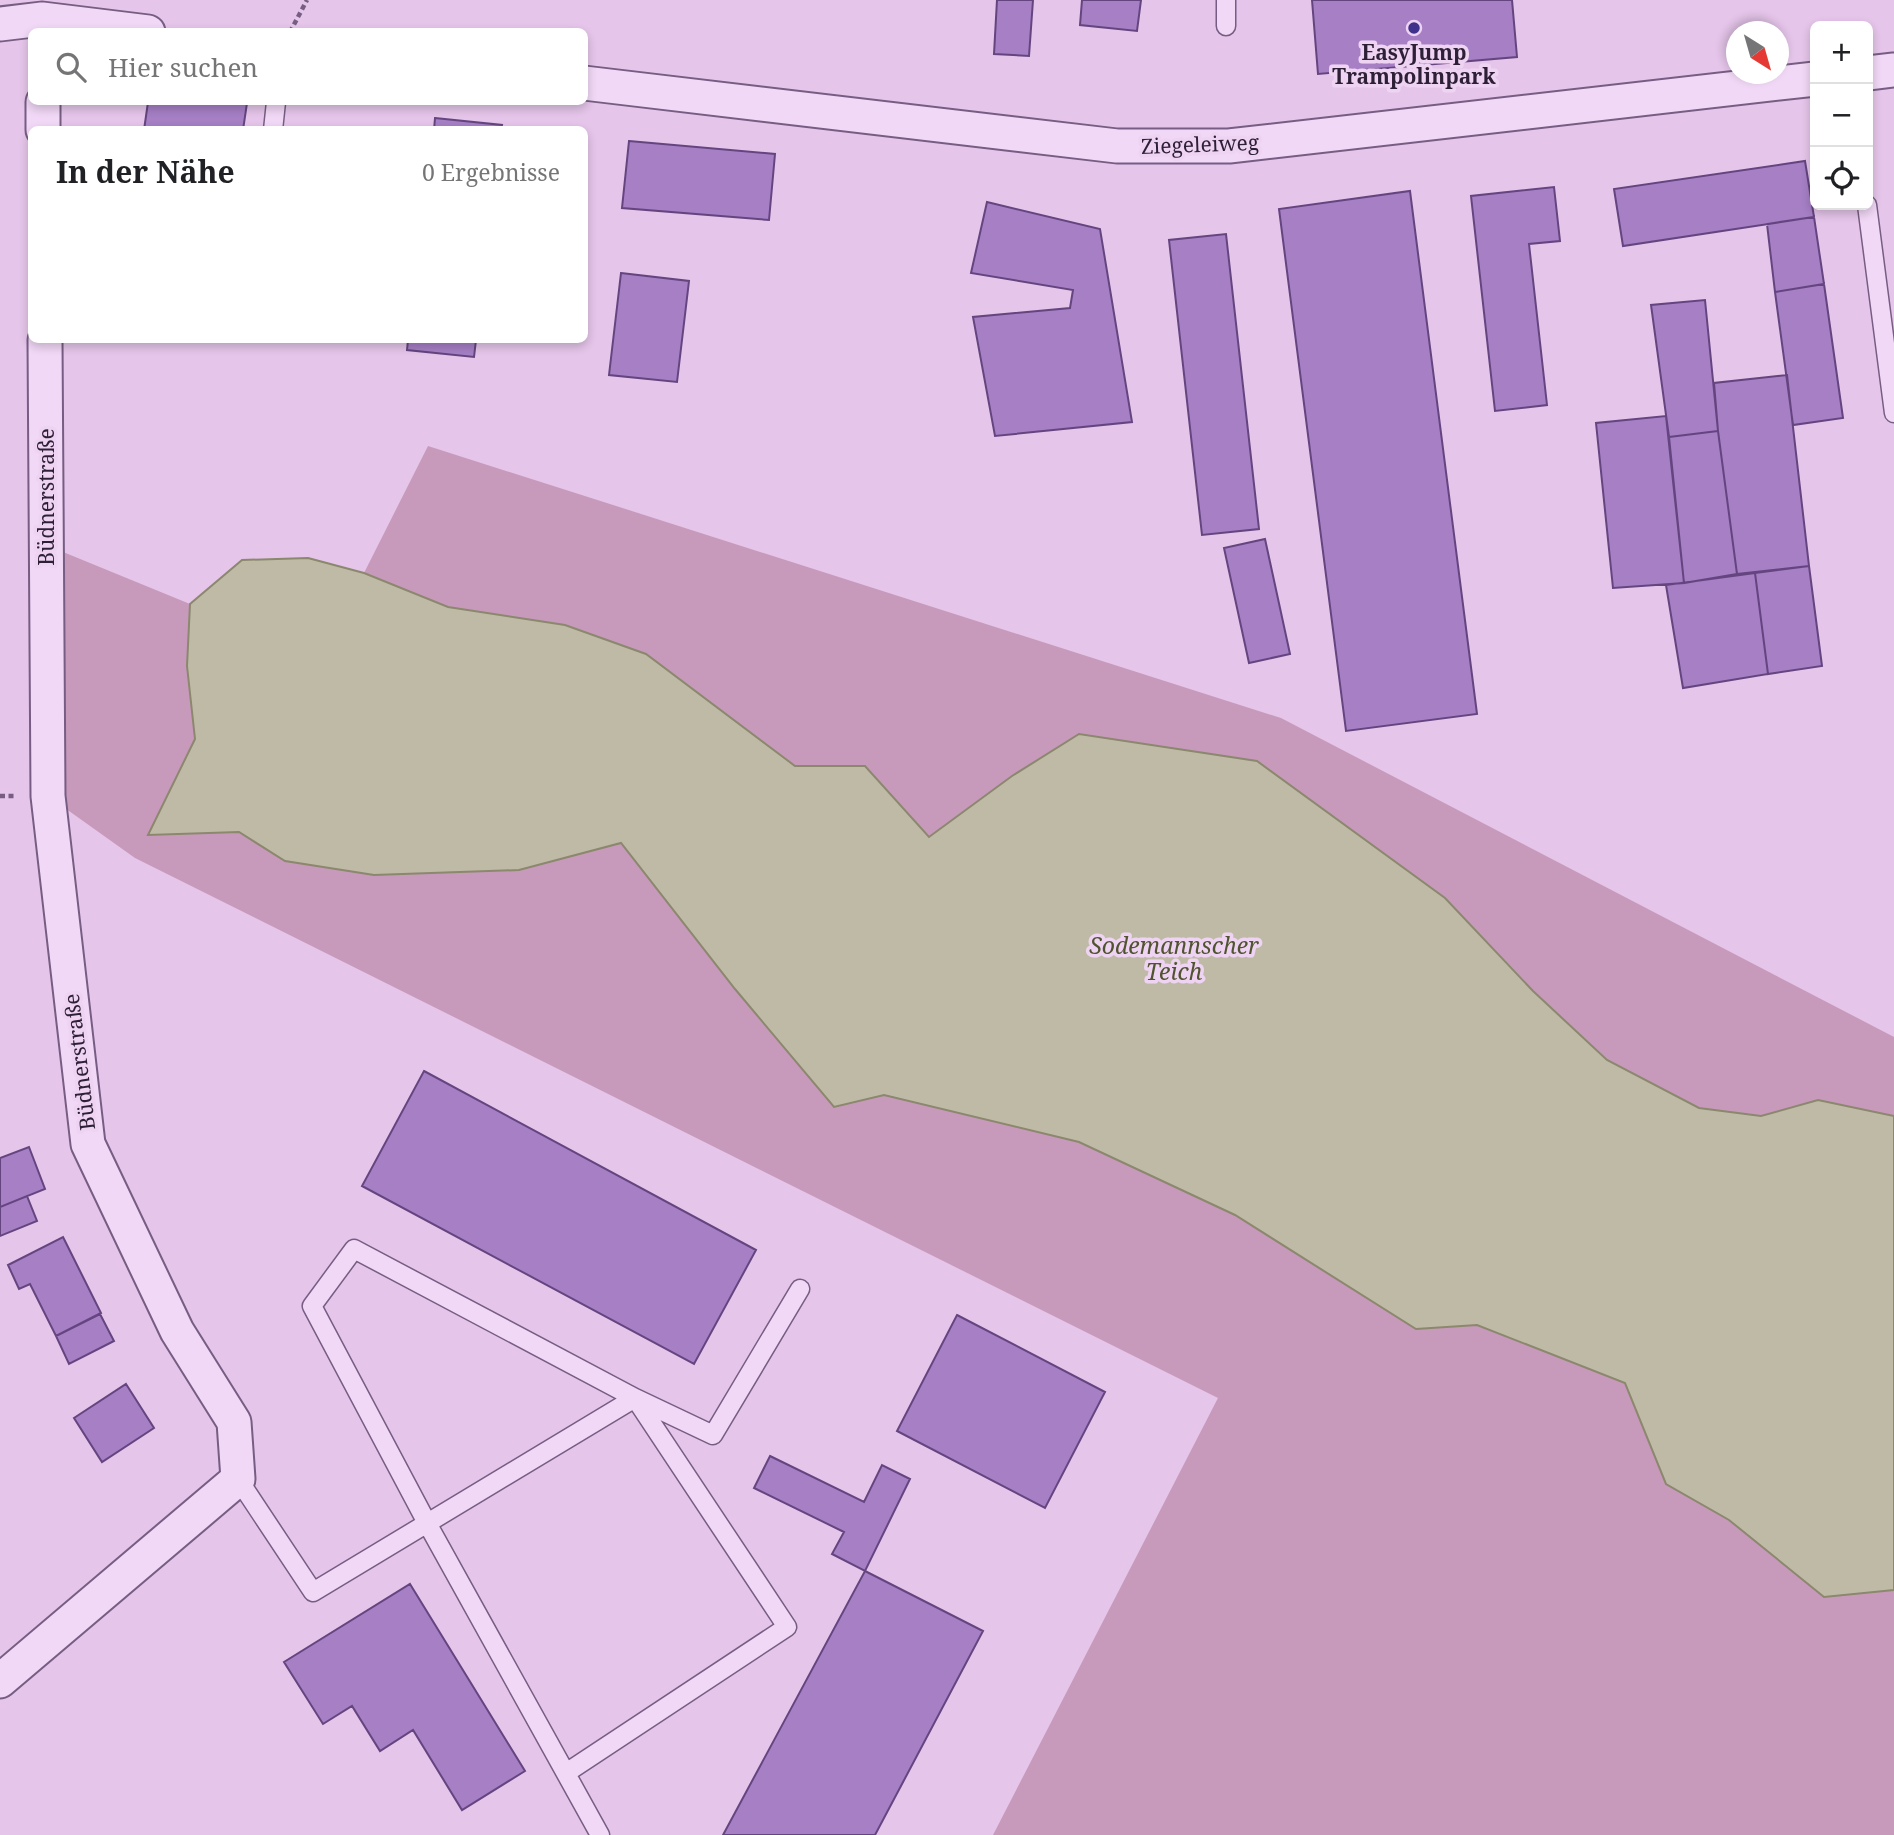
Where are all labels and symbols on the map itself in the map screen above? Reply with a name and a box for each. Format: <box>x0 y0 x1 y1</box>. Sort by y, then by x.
marker: EasyJump Trampolinpark <box>1406 20 1422 36</box>
north arrow <box>1726 21 1789 84</box>
place label: EasyJump Trampolinpark <box>1332 38 1496 90</box>
street label: Ziegeleiweg <box>1141 128 1260 160</box>
street label: Büdnerstraße <box>32 428 60 566</box>
water label: Sodemannscher Teich <box>1089 929 1259 987</box>
street label: Büdnerstraße <box>57 992 101 1132</box>

